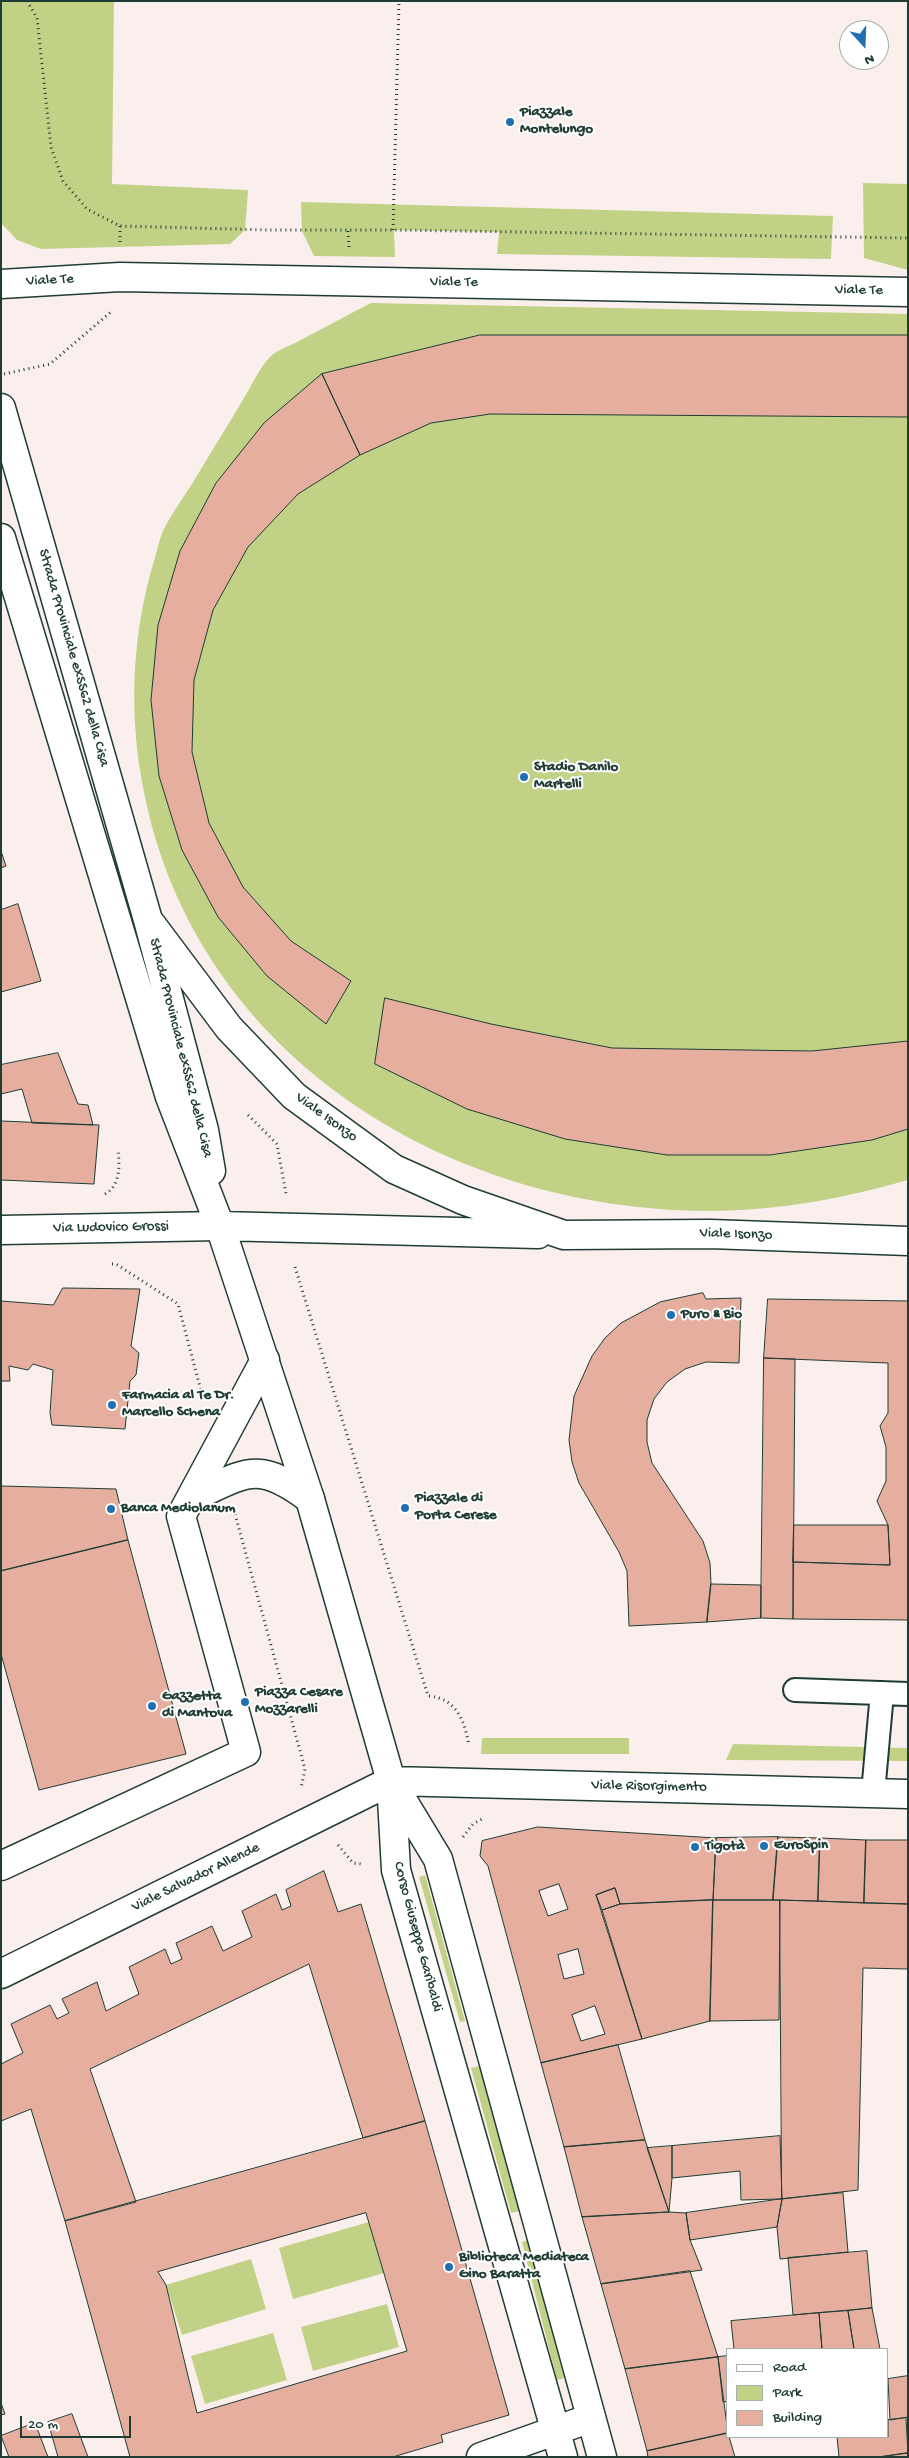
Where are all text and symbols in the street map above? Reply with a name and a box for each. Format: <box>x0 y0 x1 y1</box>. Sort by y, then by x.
north arrow <box>839 20 889 70</box>
text: N <box>862 49 876 68</box>
place label: Piazzale Montelungo <box>520 104 593 139</box>
marker: Piazzale Montelungo <box>504 116 516 128</box>
street label: Viale Te <box>26 271 74 291</box>
street label: Viale Te <box>430 274 478 292</box>
street label: Viale Te <box>835 282 883 300</box>
street label: Strada Provinciale exSS62 della Cisa <box>33 547 113 769</box>
place label: Stadio Danilo Martelli <box>534 759 618 794</box>
marker: Stadio Danilo Martelli <box>518 771 530 783</box>
street label: Strada Provinciale exSS62 della Cisa <box>144 937 216 1159</box>
street label: Viale Isonzo <box>291 1089 361 1147</box>
street label: Via Ludovico Grossi <box>53 1218 169 1238</box>
street label: Viale Isonzo <box>699 1225 773 1245</box>
place label: Puro & Bio <box>681 1306 742 1324</box>
marker: Puro & Bio <box>665 1309 677 1321</box>
place label: Farmacia al Te Dr. Marcello Schena <box>122 1387 235 1422</box>
marker: Farmacia al Te Dr. Marcello Schena <box>106 1399 118 1411</box>
place label: Piazzale di Porta Cerese <box>415 1490 497 1525</box>
place label: Banca Mediolanum <box>121 1500 236 1518</box>
marker: Piazzale di Porta Cerese <box>399 1502 411 1514</box>
marker: Banca Mediolanum <box>105 1503 117 1515</box>
place label: Piazza Cesare Mozzarelli <box>255 1684 343 1719</box>
place label: Gazzetta di Mantova <box>162 1688 232 1723</box>
marker: Piazza Cesare Mozzarelli <box>239 1696 251 1708</box>
marker: Gazzetta di Mantova <box>146 1700 158 1712</box>
street label: Viale Risorgimento <box>591 1777 707 1797</box>
place label: EuroSpin <box>774 1837 828 1855</box>
place label: Tigotà <box>705 1838 745 1856</box>
street label: Viale Salvador Allende <box>129 1839 263 1917</box>
marker: EuroSpin <box>758 1840 770 1852</box>
marker: Tigotà <box>689 1841 701 1853</box>
street label: Corso Giuseppe Garibaldi <box>388 1860 446 2014</box>
place label: Biblioteca Mediateca Gino Baratta <box>459 2249 589 2284</box>
marker: Biblioteca Mediateca Gino Baratta <box>443 2261 455 2273</box>
legend <box>726 2348 889 2438</box>
text: Road <box>773 2359 806 2377</box>
text: Park <box>773 2384 802 2402</box>
scale bar <box>22 2406 134 2438</box>
text: Building <box>773 2409 822 2427</box>
text: 20 m <box>28 2416 58 2434</box>

